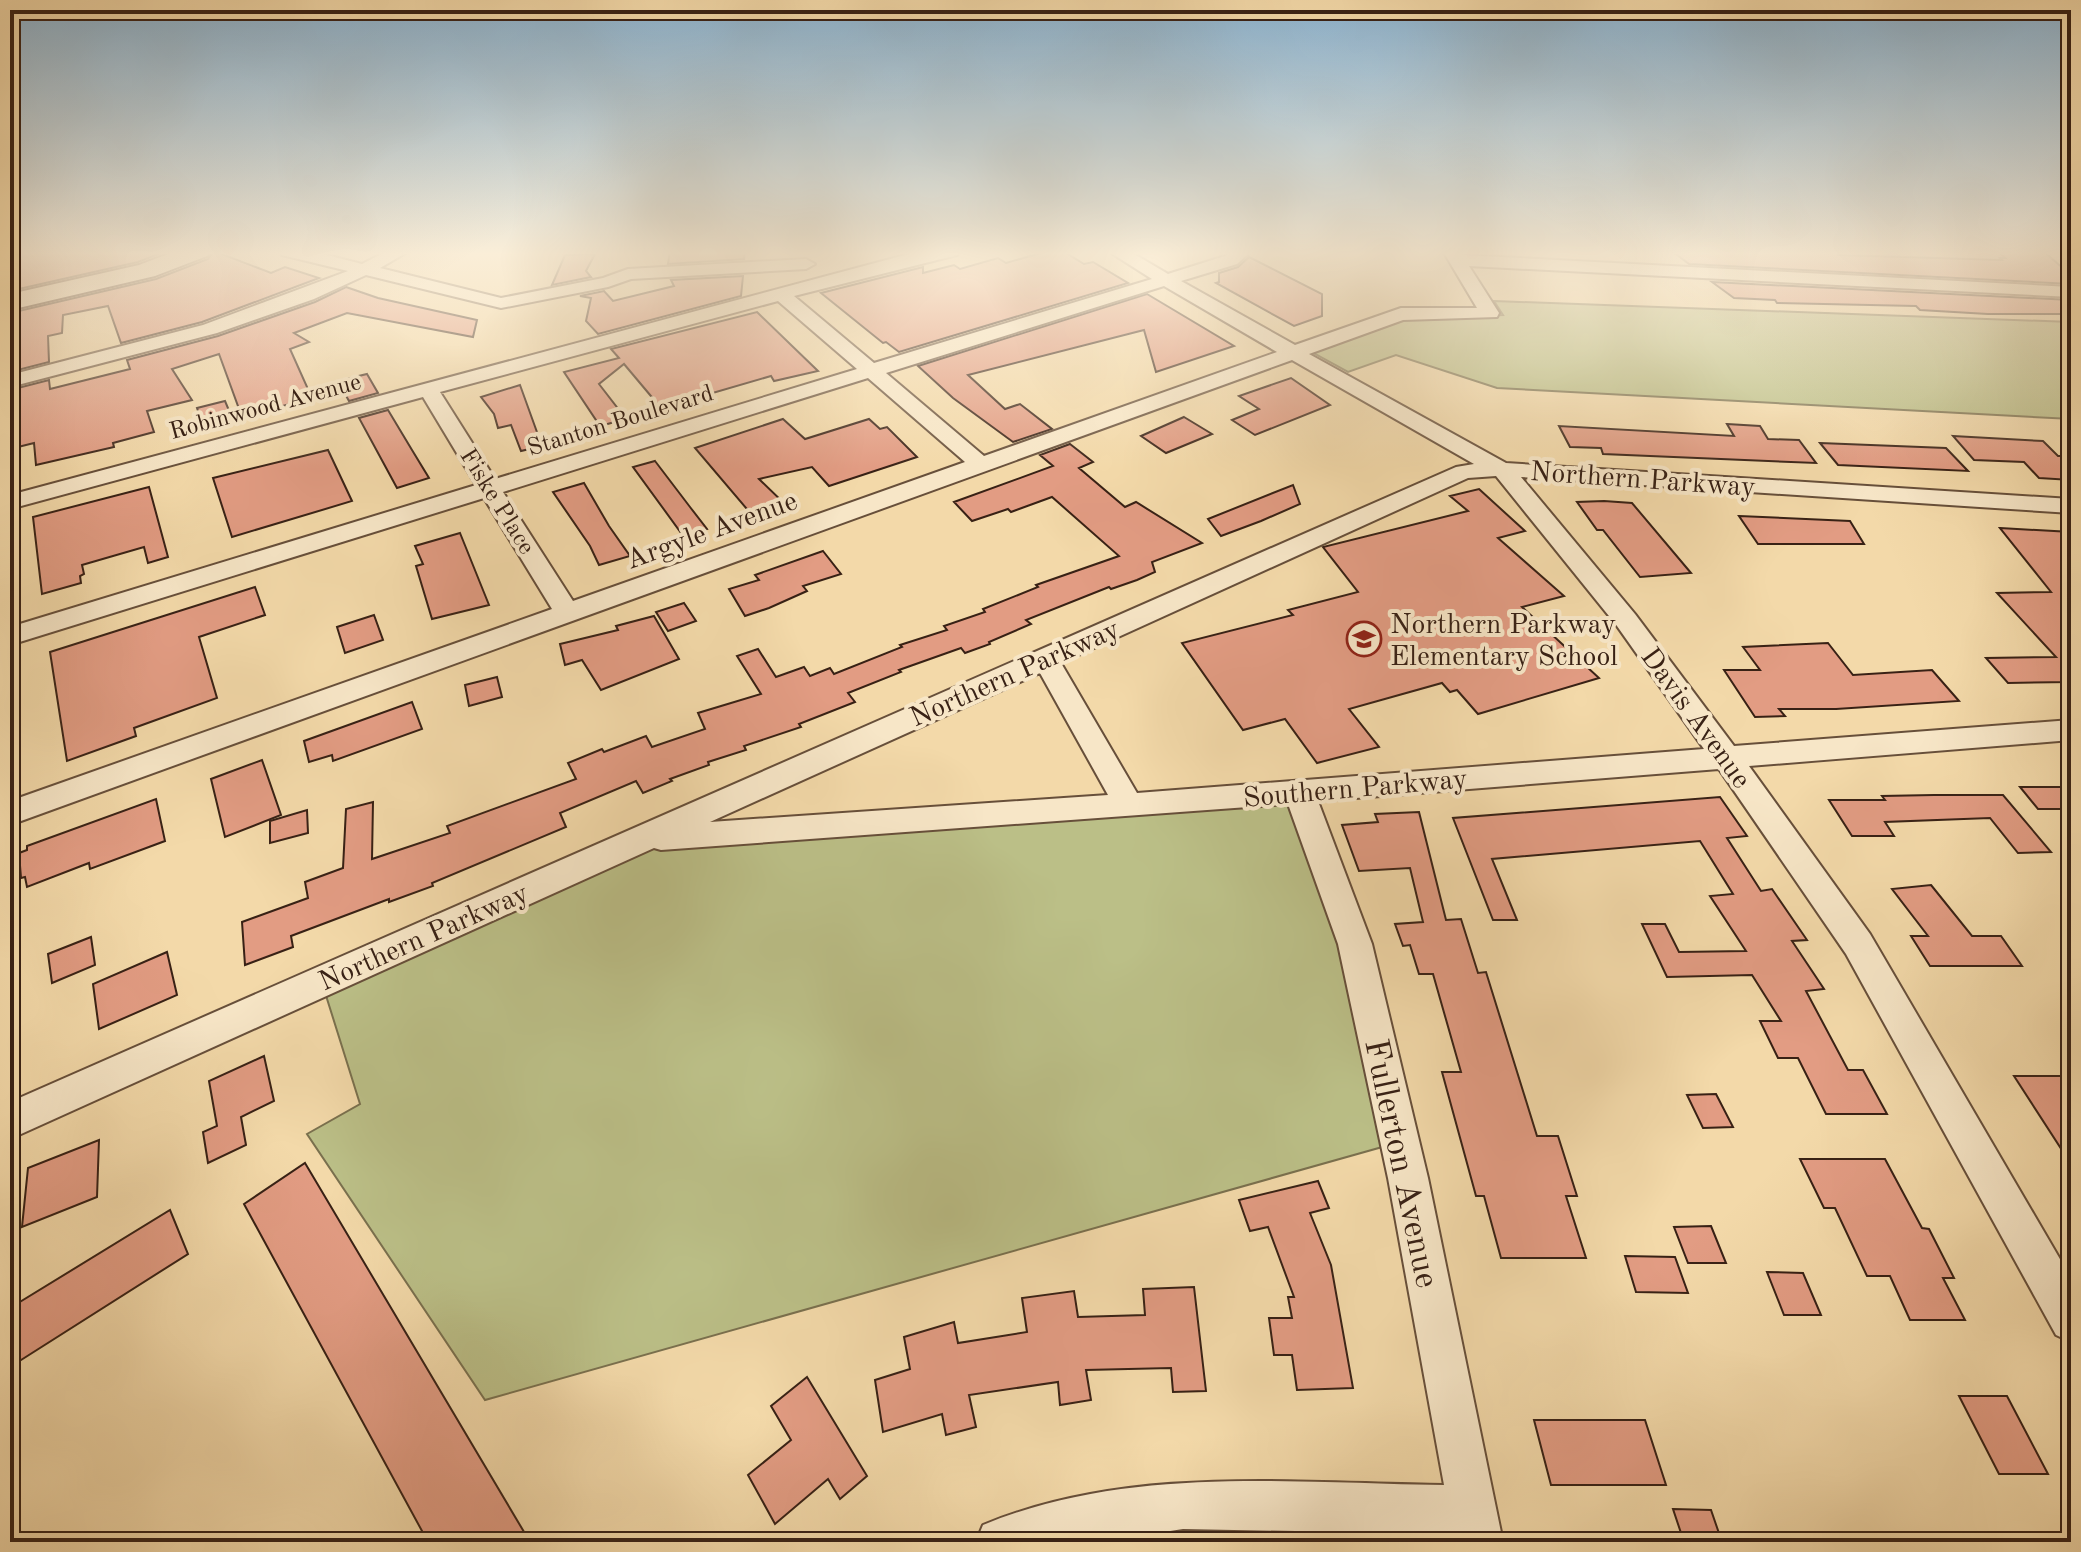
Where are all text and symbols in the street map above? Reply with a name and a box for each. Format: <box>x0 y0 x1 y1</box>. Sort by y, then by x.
street label: Robinwood Avenue <box>167 371 364 445</box>
street label: Stanton Boulevard <box>525 382 716 462</box>
street label: Fiske Place <box>454 445 538 559</box>
street label: Northern Parkway <box>1529 459 1757 503</box>
street label: Argyle Avenue <box>623 488 801 576</box>
place label: Northern Parkway Elementary School <box>1390 612 1618 672</box>
street label: Northern Parkway <box>906 616 1124 733</box>
school or university icon: Northern Parkway Elementary School <box>1345 620 1383 658</box>
street label: Davis Avenue <box>1634 643 1755 794</box>
street label: Southern Parkway <box>1242 766 1469 814</box>
street label: Northern Parkway <box>315 880 533 997</box>
street label: Fullerton Avenue <box>1357 1036 1443 1291</box>

